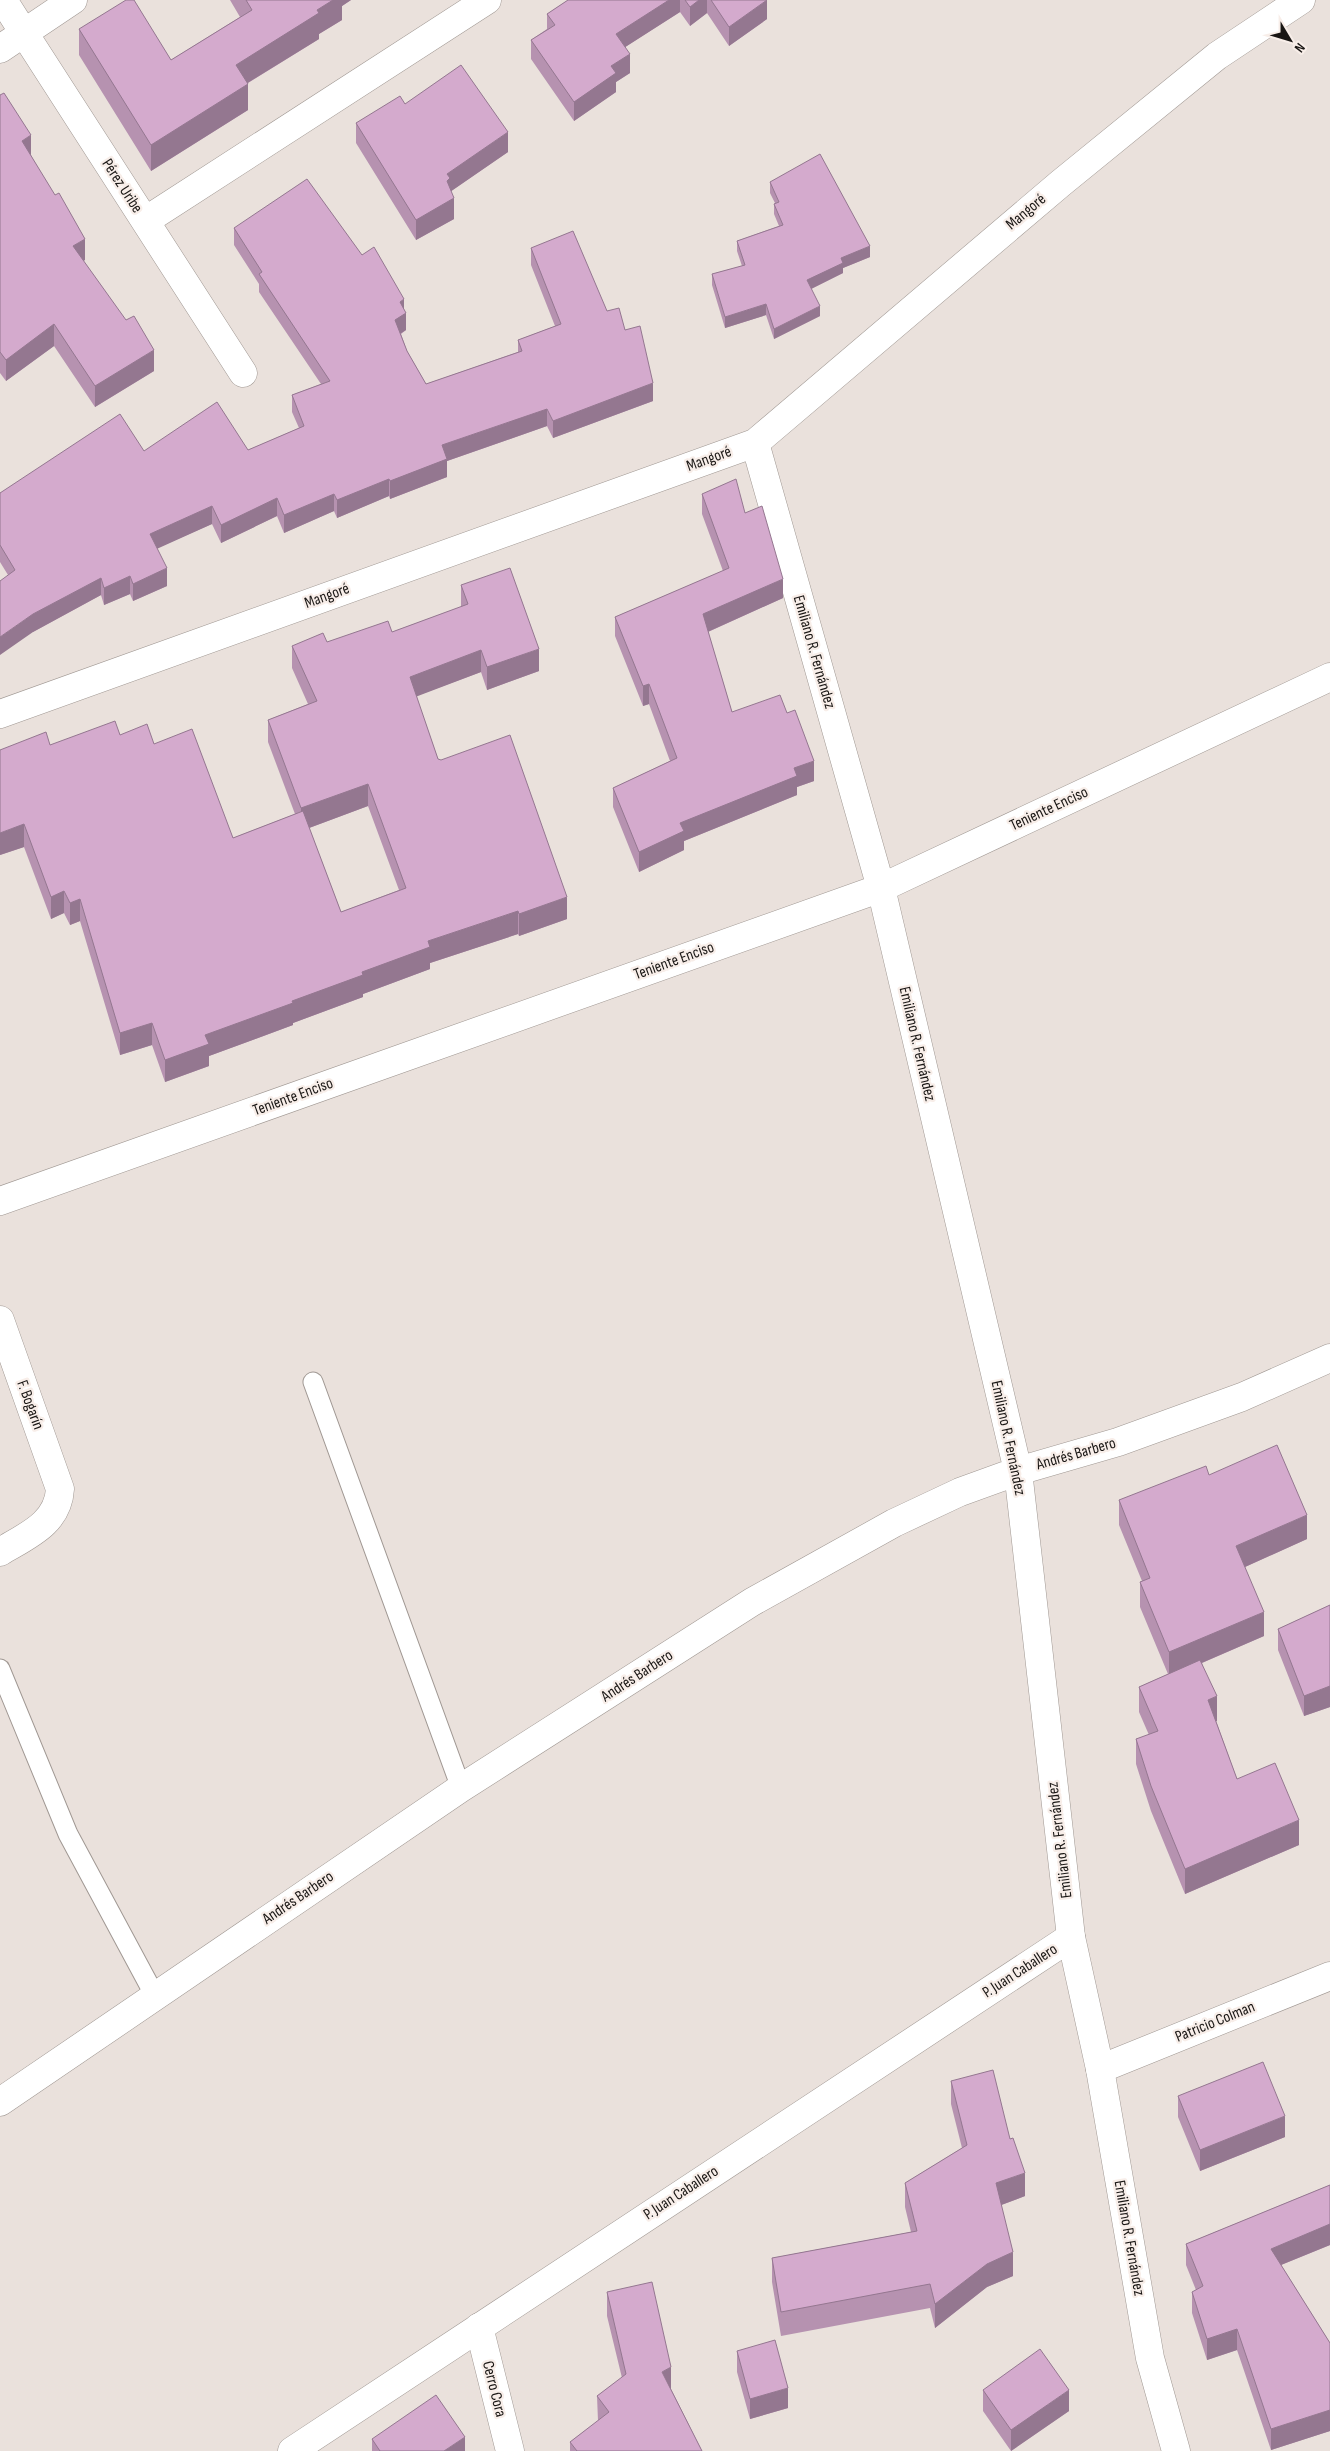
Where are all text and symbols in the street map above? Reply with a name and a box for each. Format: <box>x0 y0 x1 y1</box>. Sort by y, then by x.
north arrow <box>1265 15 1315 65</box>
text: N <box>1291 40 1309 56</box>
street label: Pérez Uribe <box>97 155 147 217</box>
street label: Mangoré <box>1002 190 1050 234</box>
street label: Mangoré <box>684 442 734 476</box>
street label: Mangoré <box>302 579 352 613</box>
street label: Emiliano R. Fernández <box>789 593 839 711</box>
street label: Teniente Enciso <box>1007 783 1091 835</box>
street label: Teniente Enciso <box>631 938 717 984</box>
street label: Emiliano R. Fernández <box>895 985 939 1103</box>
street label: Teniente Enciso <box>250 1074 336 1120</box>
street label: F. Bogarín <box>12 1378 48 1432</box>
street label: Emiliano R. Fernández <box>987 1379 1029 1497</box>
street label: Andrés Barbero <box>1033 1434 1118 1475</box>
street label: Andrés Barbero <box>597 1646 676 1707</box>
street label: Emiliano R. Fernández <box>1043 1781 1077 1899</box>
street label: Andrés Barbero <box>258 1867 337 1929</box>
street label: P. Juan Caballero <box>979 1940 1061 2002</box>
street label: Patricio Colman <box>1172 1997 1258 2047</box>
street label: P. Juan Caballero <box>640 2162 722 2224</box>
street label: Emiliano R. Fernández <box>1109 2179 1149 2297</box>
street label: Cerro Cora <box>478 2359 510 2419</box>

